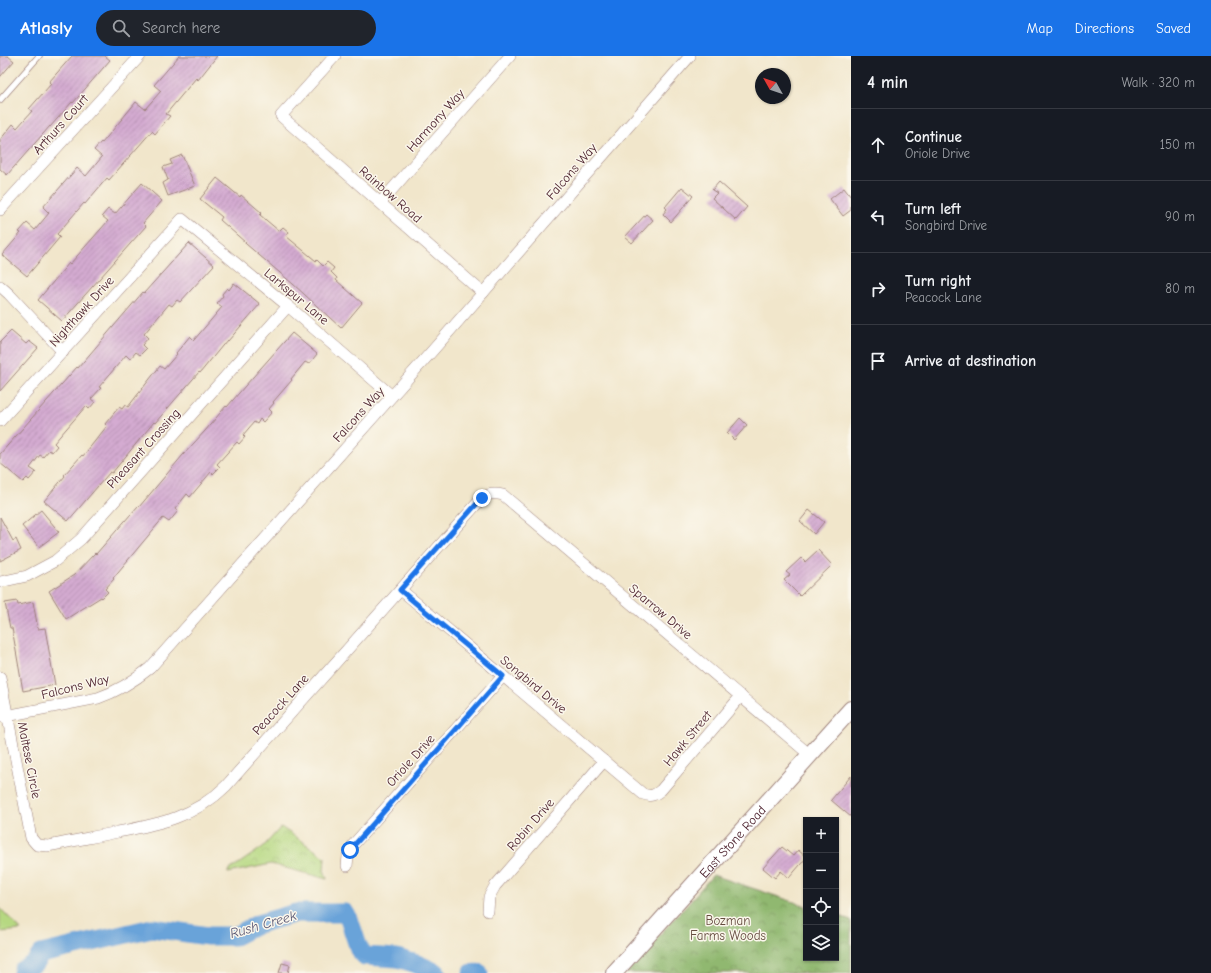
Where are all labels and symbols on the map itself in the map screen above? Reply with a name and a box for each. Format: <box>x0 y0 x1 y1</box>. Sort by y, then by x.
north arrow <box>755 68 791 104</box>
street label: Harmony Way <box>403 86 468 155</box>
street label: Arthurs Court <box>30 90 92 157</box>
street label: Falcons Way <box>543 140 600 202</box>
street label: Rainbow Road <box>356 163 425 226</box>
street label: Larkspur Lane <box>261 265 332 328</box>
street label: Nighthawk Drive <box>46 273 117 349</box>
street label: Falcons Way <box>330 383 387 445</box>
street label: Pheasant Crossing <box>104 405 183 491</box>
route end <box>473 489 491 507</box>
street label: Sparrow Drive <box>626 581 696 642</box>
street label: Songbird Drive <box>497 652 570 717</box>
street label: Peacock Lane <box>249 670 312 738</box>
street label: Falcons Way <box>40 671 111 702</box>
street label: Hawk Street <box>660 707 716 769</box>
street label: Maltese Circle <box>15 720 44 800</box>
street label: Oriole Drive <box>383 731 438 790</box>
street label: Robin Drive <box>504 795 557 853</box>
street label: East Stone Road <box>696 803 769 881</box>
route start <box>341 841 359 859</box>
water label: Rush Creek <box>228 907 298 942</box>
park label: Bozman Farms Woods <box>690 913 766 943</box>

